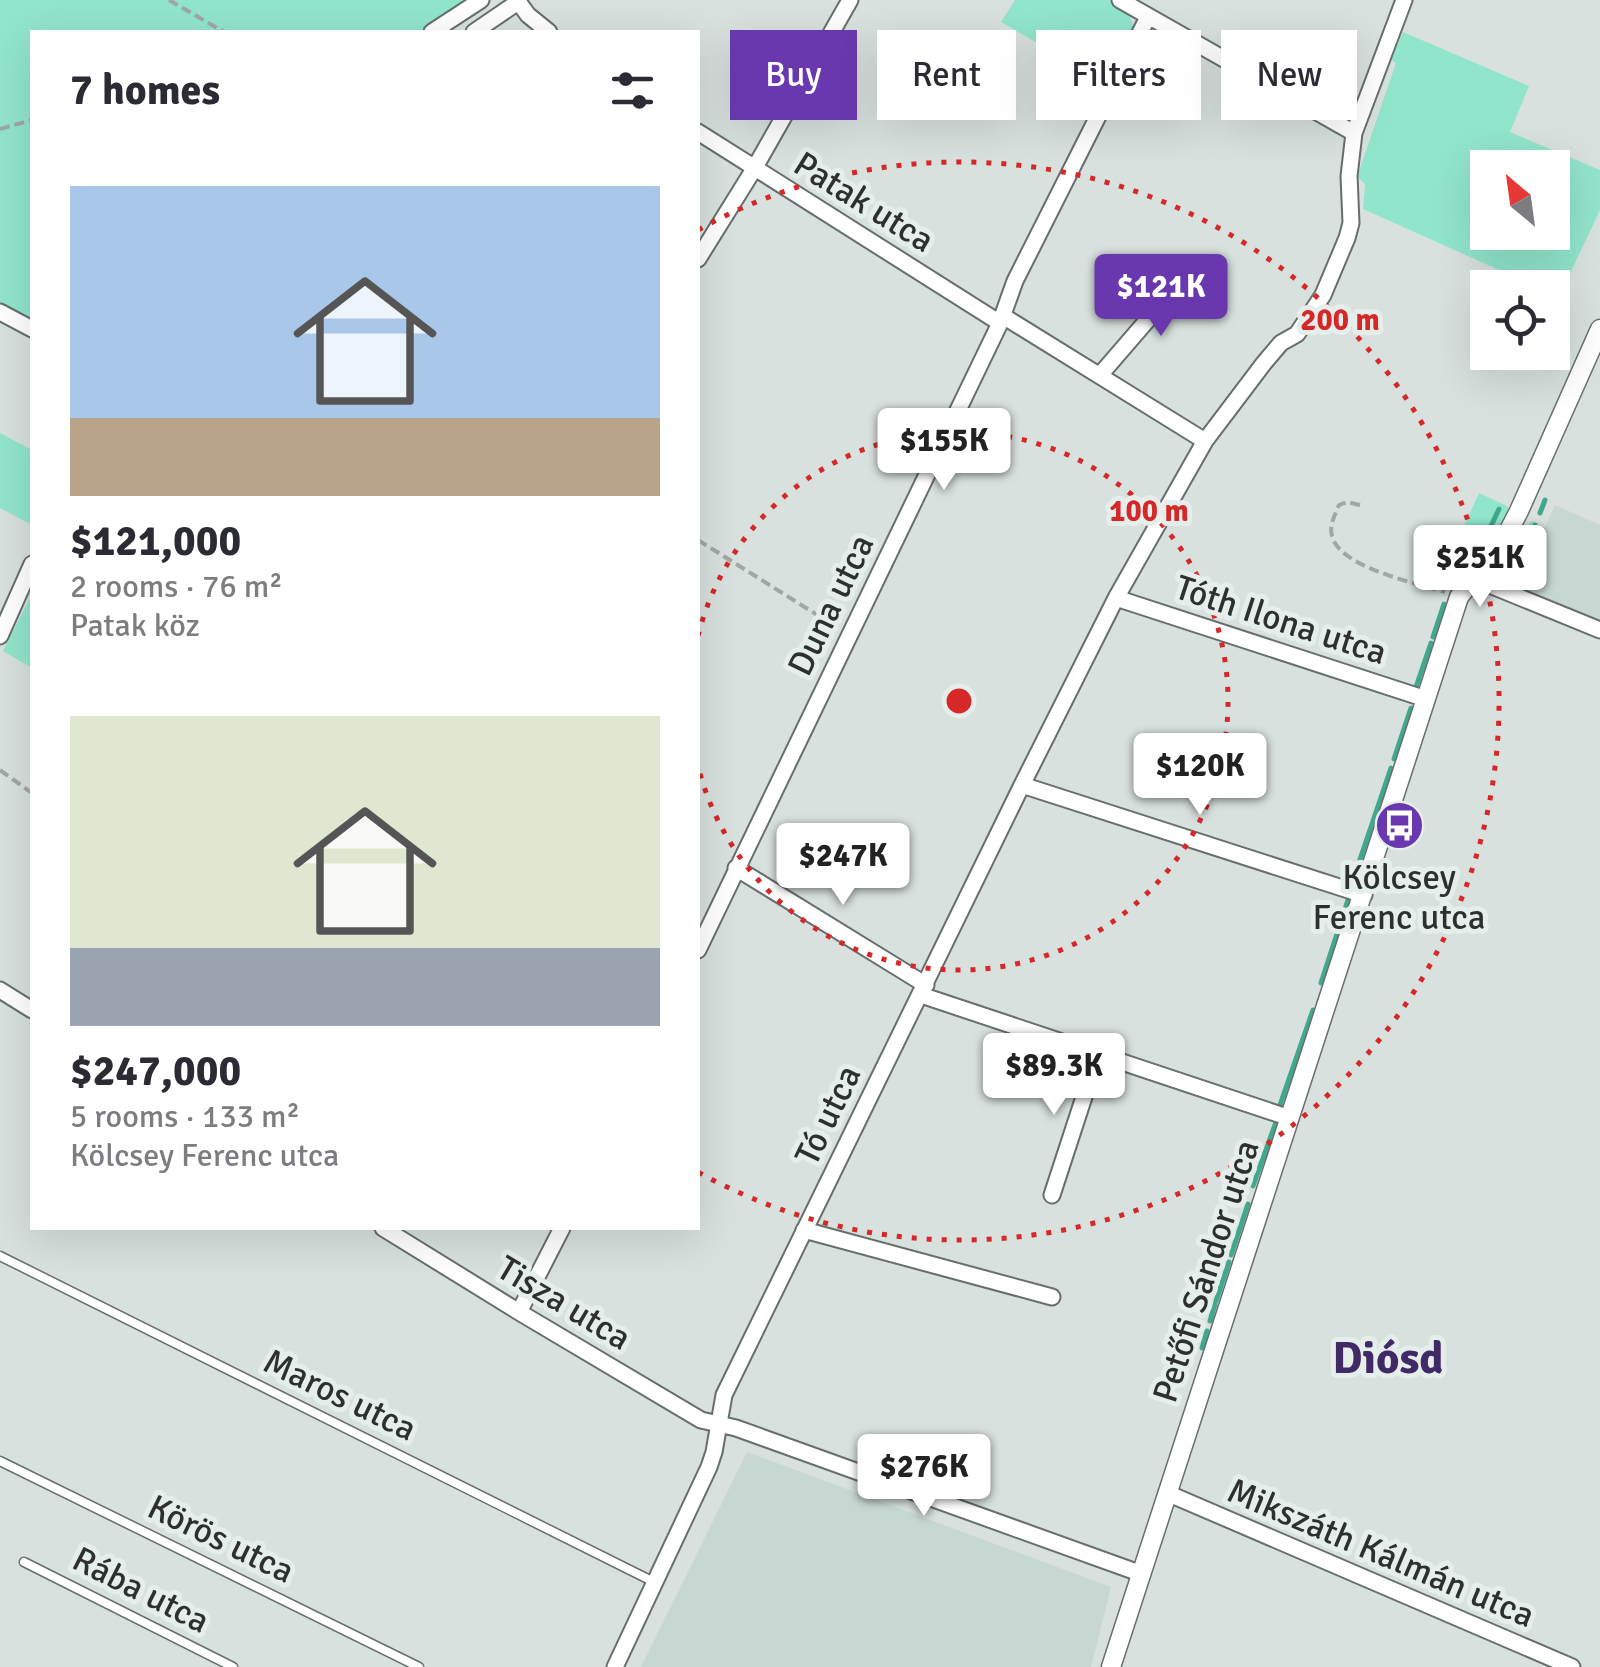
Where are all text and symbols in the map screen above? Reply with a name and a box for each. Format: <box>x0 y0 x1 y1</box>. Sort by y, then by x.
chip: Buy <box>730 30 857 120</box>
chip: Rent <box>877 30 1016 120</box>
chip: Filters <box>1036 30 1201 120</box>
chip: New <box>1221 30 1357 120</box>
icon: filters <box>605 63 660 118</box>
text: 7 homes <box>70 65 220 116</box>
street label: Patak utca <box>786 142 942 262</box>
north arrow <box>1470 150 1570 250</box>
map controls <box>1470 150 1570 370</box>
icon: home <box>275 251 455 431</box>
pin: $121K <box>1091 254 1231 339</box>
text: $121K <box>1117 267 1205 306</box>
button: locate <box>1470 270 1570 370</box>
text: 200 m <box>1300 302 1380 339</box>
pin: $155K <box>874 408 1014 493</box>
text: $155K <box>900 421 988 460</box>
text: 100 m <box>1109 493 1189 530</box>
text: $121,000 <box>70 516 241 567</box>
pin: $251K <box>1410 525 1550 610</box>
street label: Duna utca <box>778 527 884 683</box>
text: $251K <box>1436 538 1524 577</box>
street label: Tóth Ilona utca <box>1170 566 1392 674</box>
text: 2 rooms · 76 m² <box>70 567 283 606</box>
text: Patak köz <box>70 606 200 645</box>
centre of rings <box>941 683 977 719</box>
pin: $120K <box>1130 733 1270 818</box>
text: $120K <box>1156 746 1244 785</box>
icon: home <box>275 781 455 961</box>
bus stop icon: Kölcsey Ferenc utca <box>1373 799 1425 851</box>
pin: $247K <box>773 823 913 908</box>
text: $247K <box>799 836 887 875</box>
place label: Kölcsey Ferenc utca <box>1312 856 1486 939</box>
pin: $89.3K <box>973 1033 1135 1118</box>
text: $247,000 <box>70 1046 241 1097</box>
text: $89.3K <box>1005 1046 1103 1085</box>
street label: Tó utca <box>786 1058 870 1172</box>
text: 5 rooms · 133 m² <box>70 1097 300 1136</box>
street label: Petőfi Sándor utca <box>1143 1134 1269 1408</box>
text: Kölcsey Ferenc utca <box>70 1136 339 1175</box>
street label: Tisza utca <box>489 1246 639 1360</box>
district label: Diósd <box>1332 1331 1444 1386</box>
street label: Maros utca <box>257 1340 423 1450</box>
pin: $276K <box>854 1434 994 1519</box>
text: $276K <box>880 1447 968 1486</box>
street label: Mikszáth Kálmán utca <box>1221 1469 1541 1637</box>
street label: Körös utca <box>141 1485 301 1593</box>
street label: Rába utca <box>65 1537 217 1643</box>

